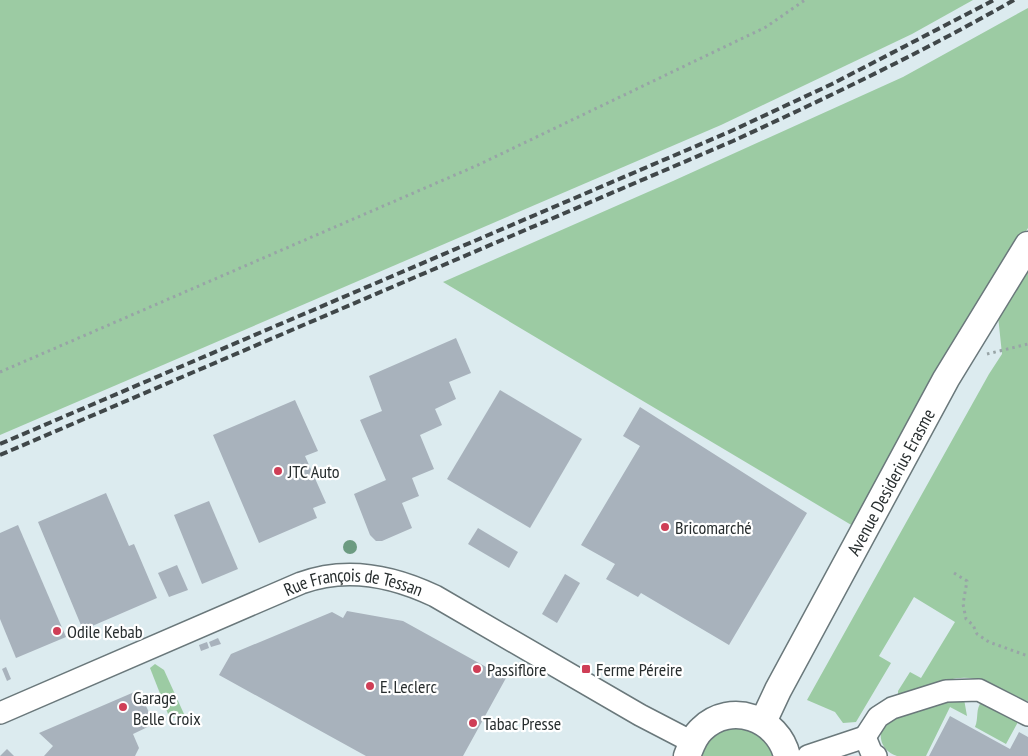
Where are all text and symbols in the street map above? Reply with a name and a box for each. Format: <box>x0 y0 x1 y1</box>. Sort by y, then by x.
street label: Avenue Desiderius Erasme <box>842 405 939 559</box>
place label: JTC Auto <box>287 460 340 483</box>
marker: JTC Auto <box>272 465 284 477</box>
place label: Bricomarché <box>675 516 752 539</box>
marker: Bricomarché <box>659 521 671 533</box>
street label: Rue François de Tessan <box>280 563 426 601</box>
place label: Odile Kebab <box>67 620 143 643</box>
marker: Odile Kebab <box>51 625 63 637</box>
place label: Passiflore <box>487 658 547 681</box>
place label: Ferme Péreire <box>596 658 682 681</box>
marker: Passiflore <box>471 663 483 675</box>
marker: Ferme Péreire <box>580 663 592 675</box>
place label: E. Leclerc <box>380 675 437 698</box>
marker: E. Leclerc <box>364 680 376 692</box>
place label: Garage Belle Croix <box>133 686 201 730</box>
marker: Garage Belle Croix <box>117 701 129 713</box>
place label: Tabac Presse <box>483 712 561 735</box>
marker: Tabac Presse <box>467 717 479 729</box>

